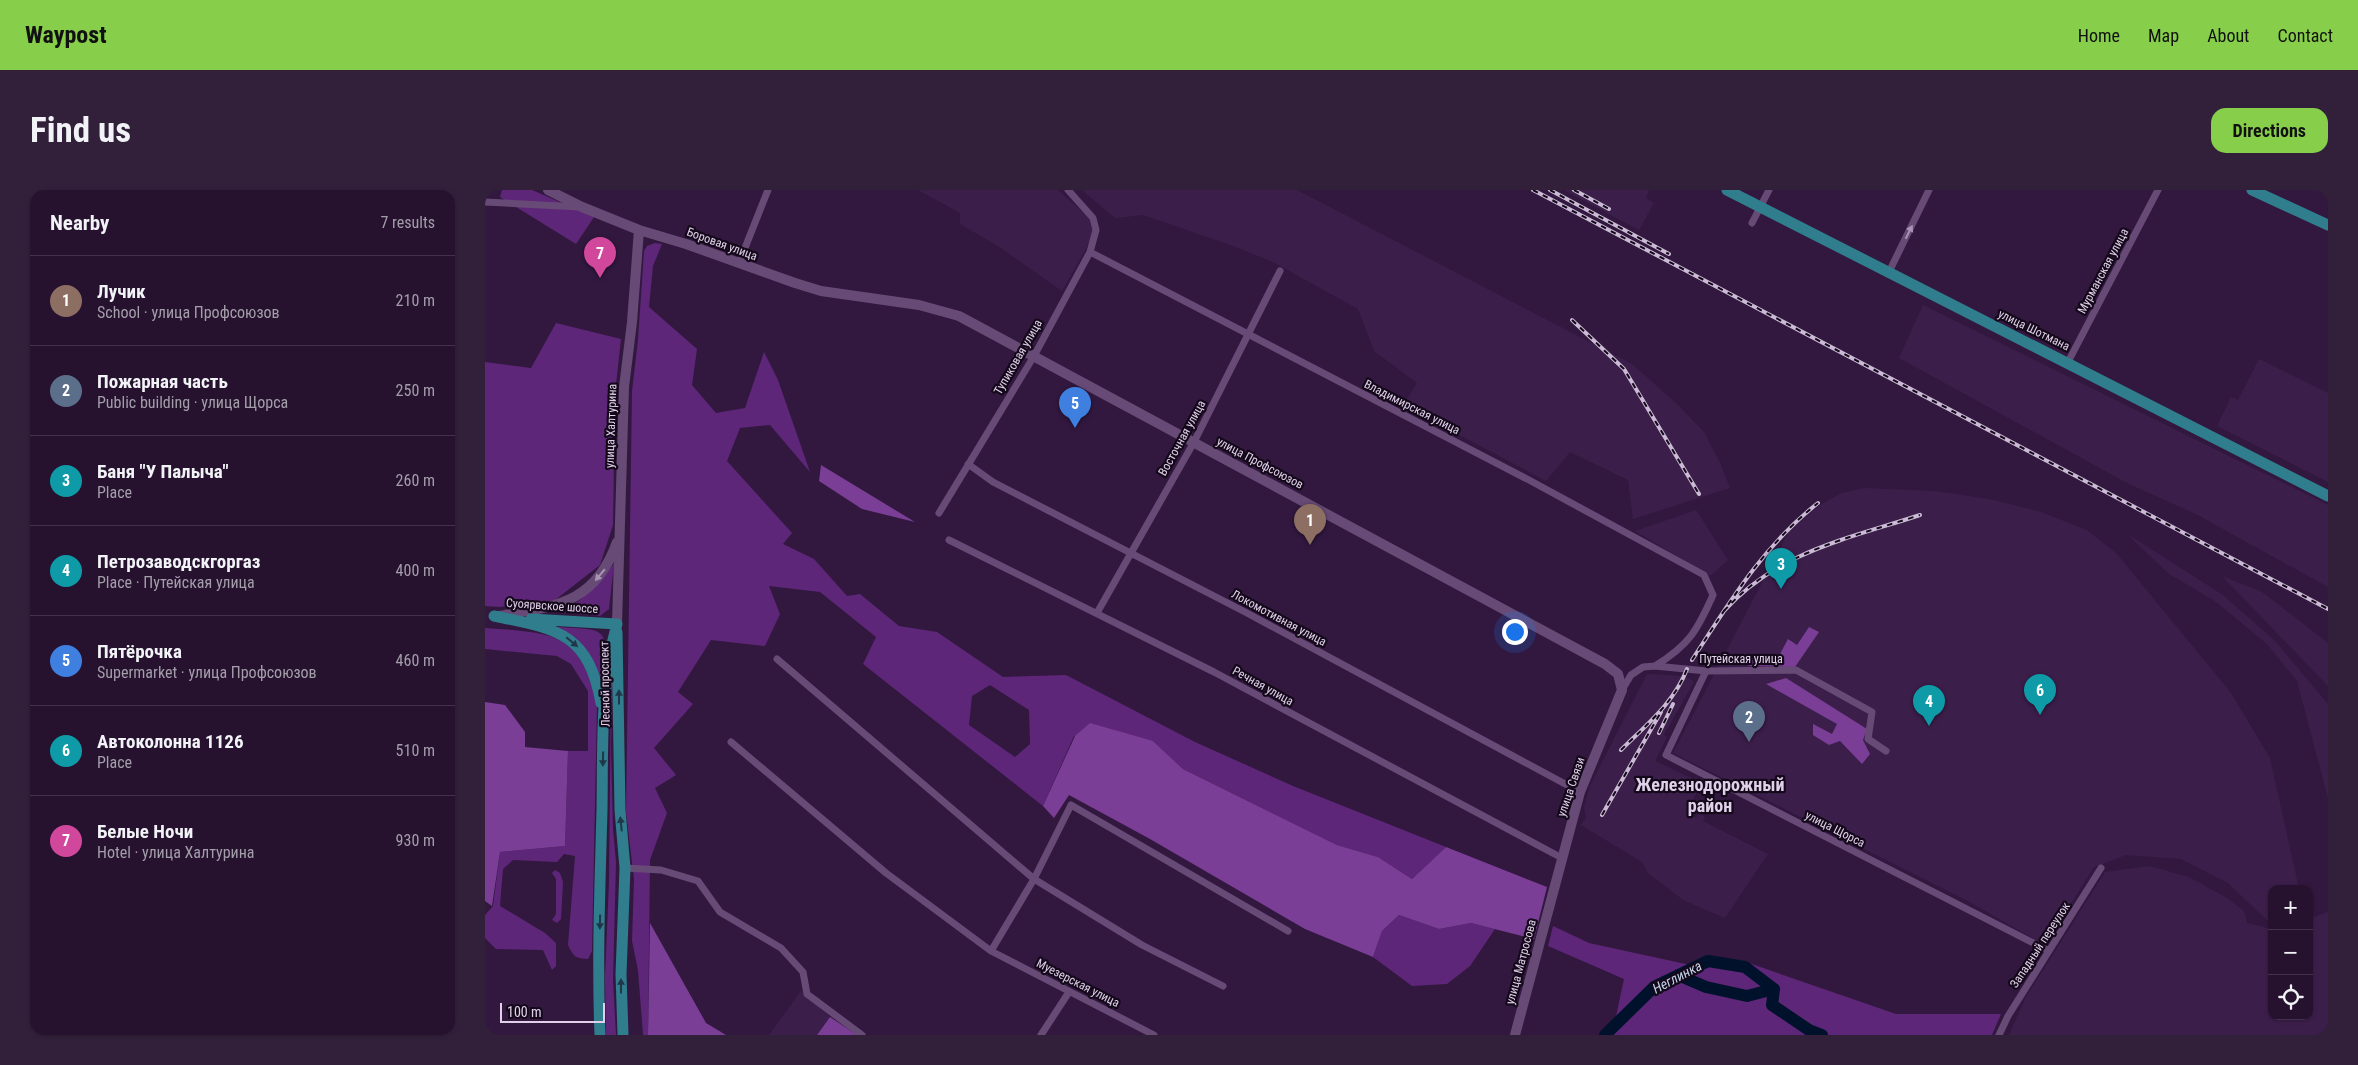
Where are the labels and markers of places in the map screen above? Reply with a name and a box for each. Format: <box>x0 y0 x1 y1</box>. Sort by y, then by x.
pin: 7 <box>584 237 616 278</box>
pin: 5 <box>1059 387 1091 428</box>
pin: 1 <box>1294 504 1326 545</box>
pin: 3 <box>1765 548 1797 589</box>
pin: 6 <box>2024 674 2056 715</box>
pin: 4 <box>1913 685 1945 726</box>
pin: 2 <box>1733 701 1765 742</box>

